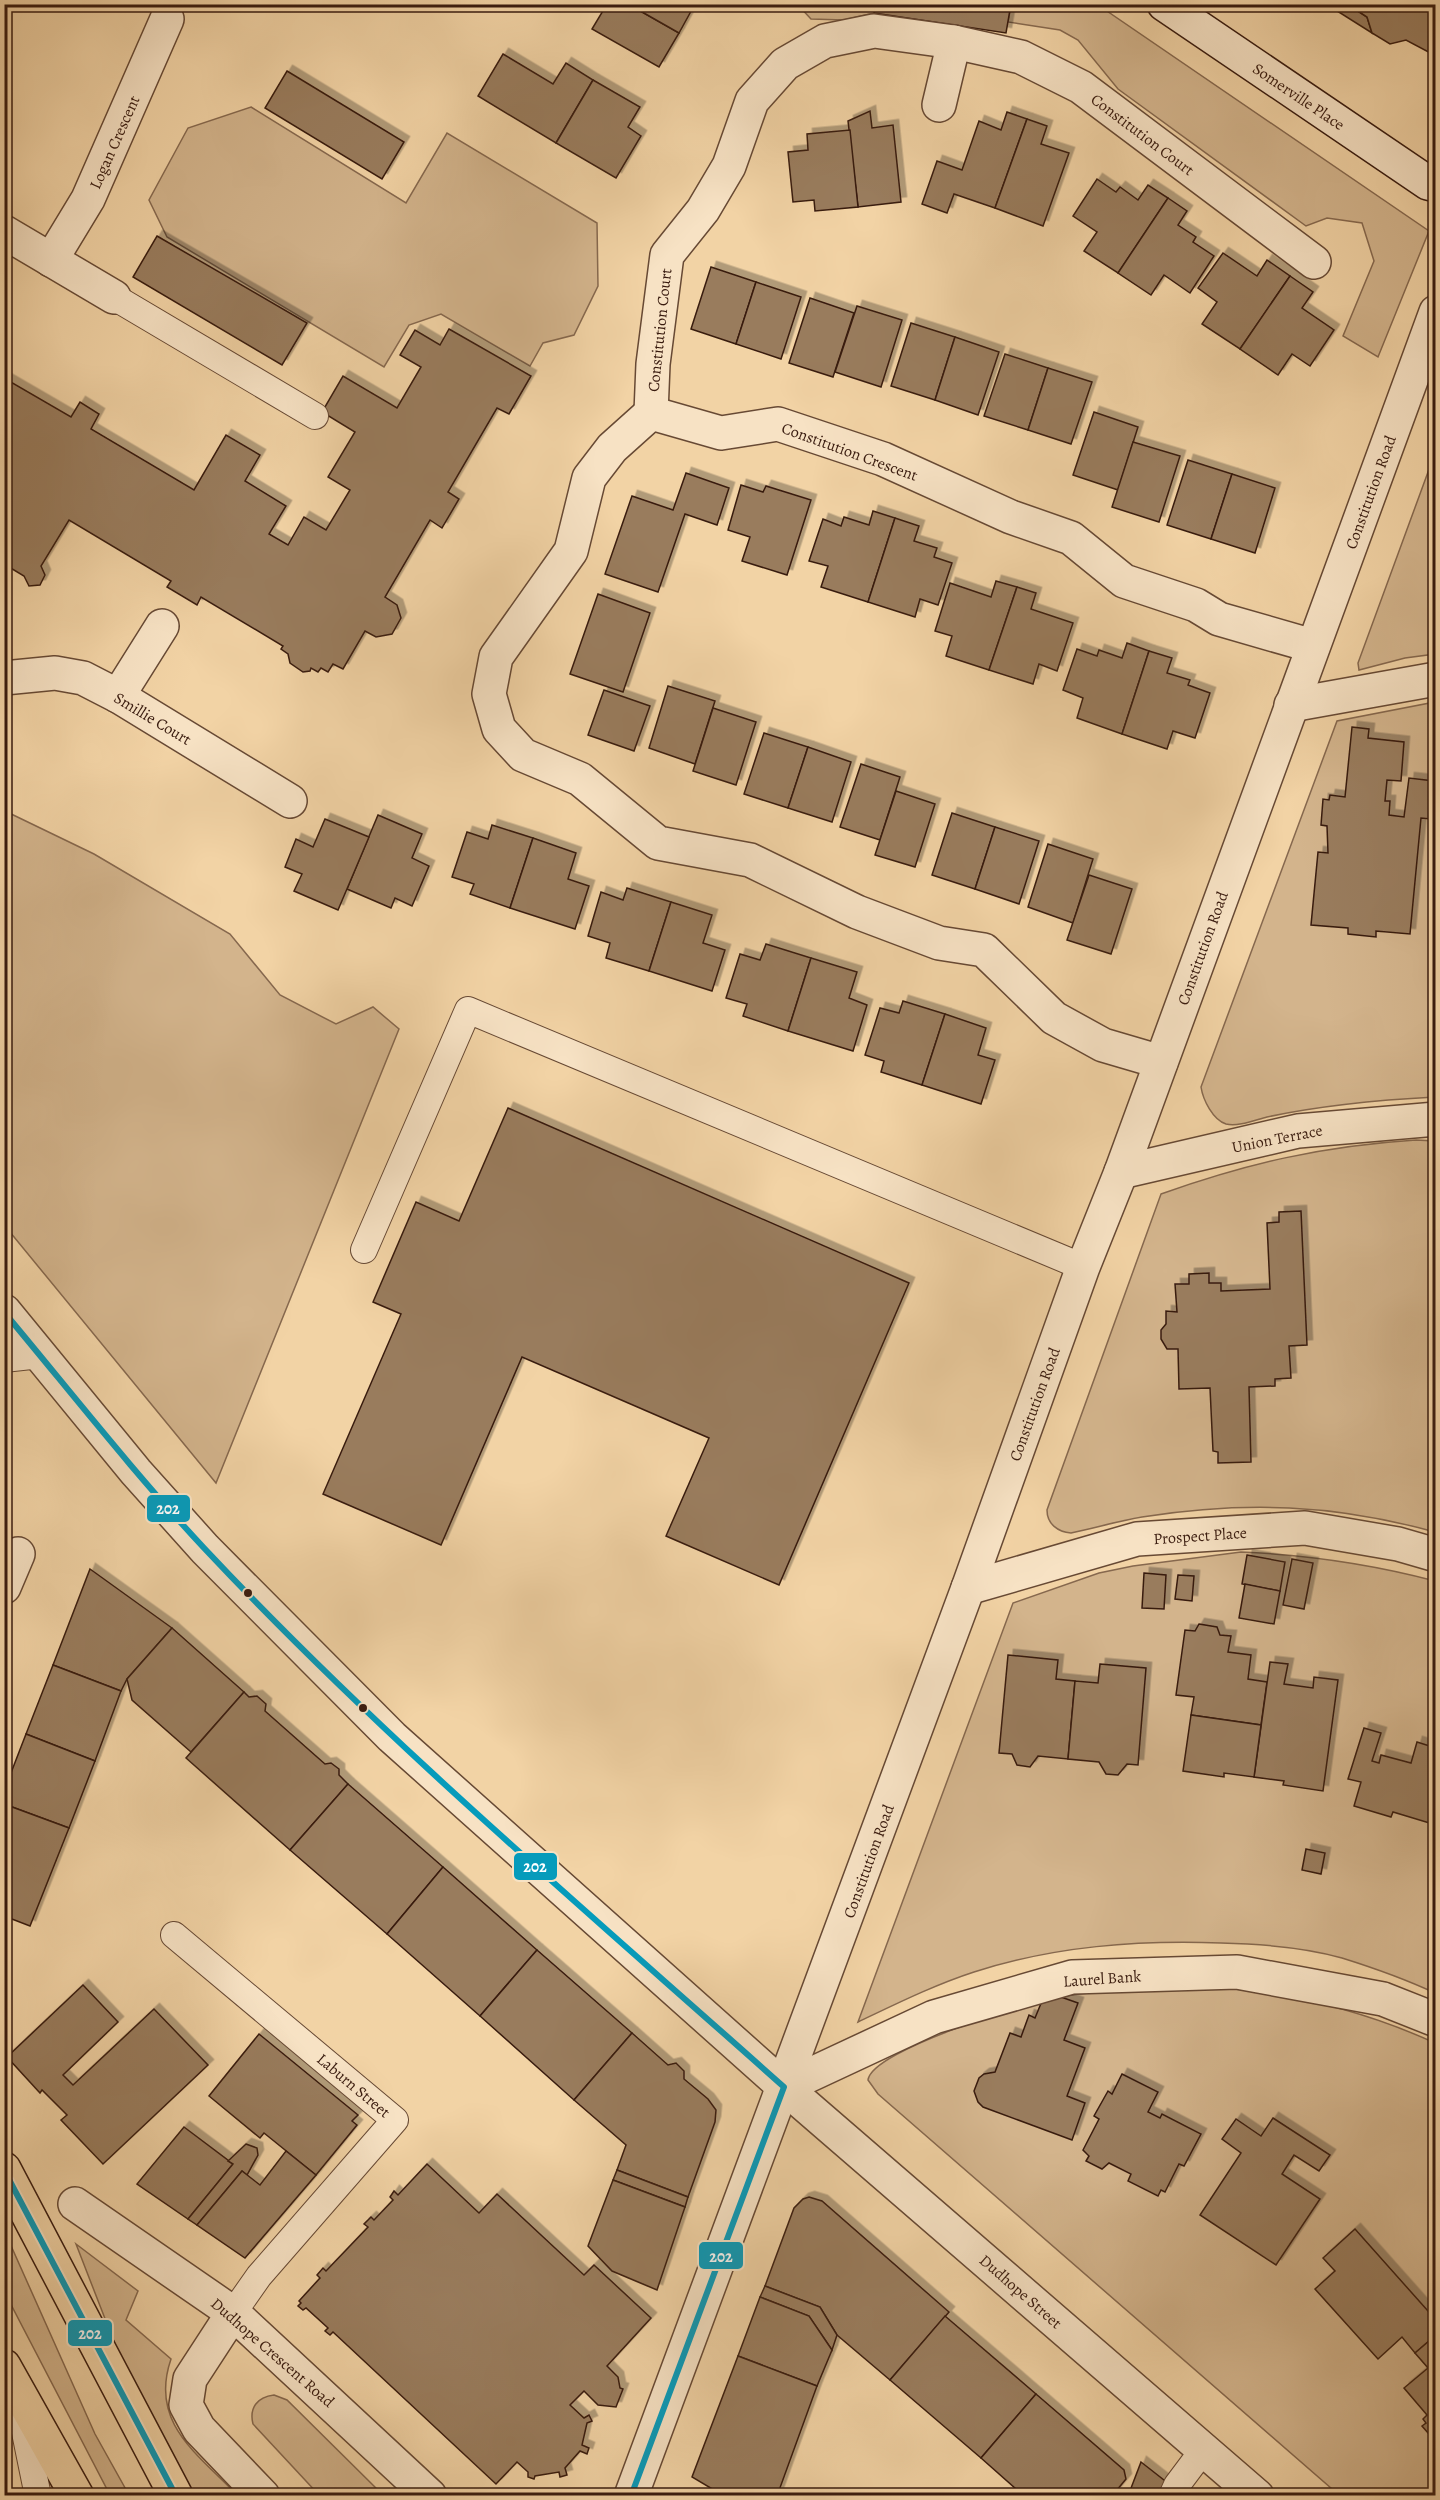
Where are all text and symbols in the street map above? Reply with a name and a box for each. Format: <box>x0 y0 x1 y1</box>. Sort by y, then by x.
street label: Somerville Place <box>1248 58 1349 136</box>
street label: Constitution Court <box>1086 89 1199 181</box>
street label: Logan Crescent <box>84 92 145 193</box>
street label: Constitution Court <box>643 267 677 393</box>
street label: Constitution Crescent <box>779 417 921 487</box>
street label: Constitution Road <box>1340 432 1402 552</box>
street label: Smillie Court <box>110 687 195 751</box>
street label: Constitution Road <box>1172 888 1234 1008</box>
street label: Union Terrace <box>1230 1119 1324 1159</box>
street label: Constitution Road <box>1004 1344 1066 1464</box>
line badge: 202 <box>146 1494 191 1523</box>
text: 202 <box>156 1498 180 1520</box>
street label: Prospect Place <box>1153 1522 1248 1550</box>
unlabelled marker <box>242 1587 254 1599</box>
unlabelled marker <box>357 1702 369 1714</box>
street label: Constitution Road <box>838 1801 900 1921</box>
line badge: 202 <box>513 1852 558 1881</box>
text: 202 <box>523 1856 547 1878</box>
street label: Laurel Bank <box>1062 1965 1142 1993</box>
street label: Laburn Street <box>312 2048 395 2123</box>
line badge: 202 <box>698 2241 744 2270</box>
text: 202 <box>709 2246 733 2268</box>
street label: Dudhope Street <box>974 2250 1066 2334</box>
street label: Dudhope Crescent Road <box>206 2293 339 2413</box>
line badge: 202 <box>67 2319 113 2347</box>
text: 202 <box>78 2323 102 2345</box>

